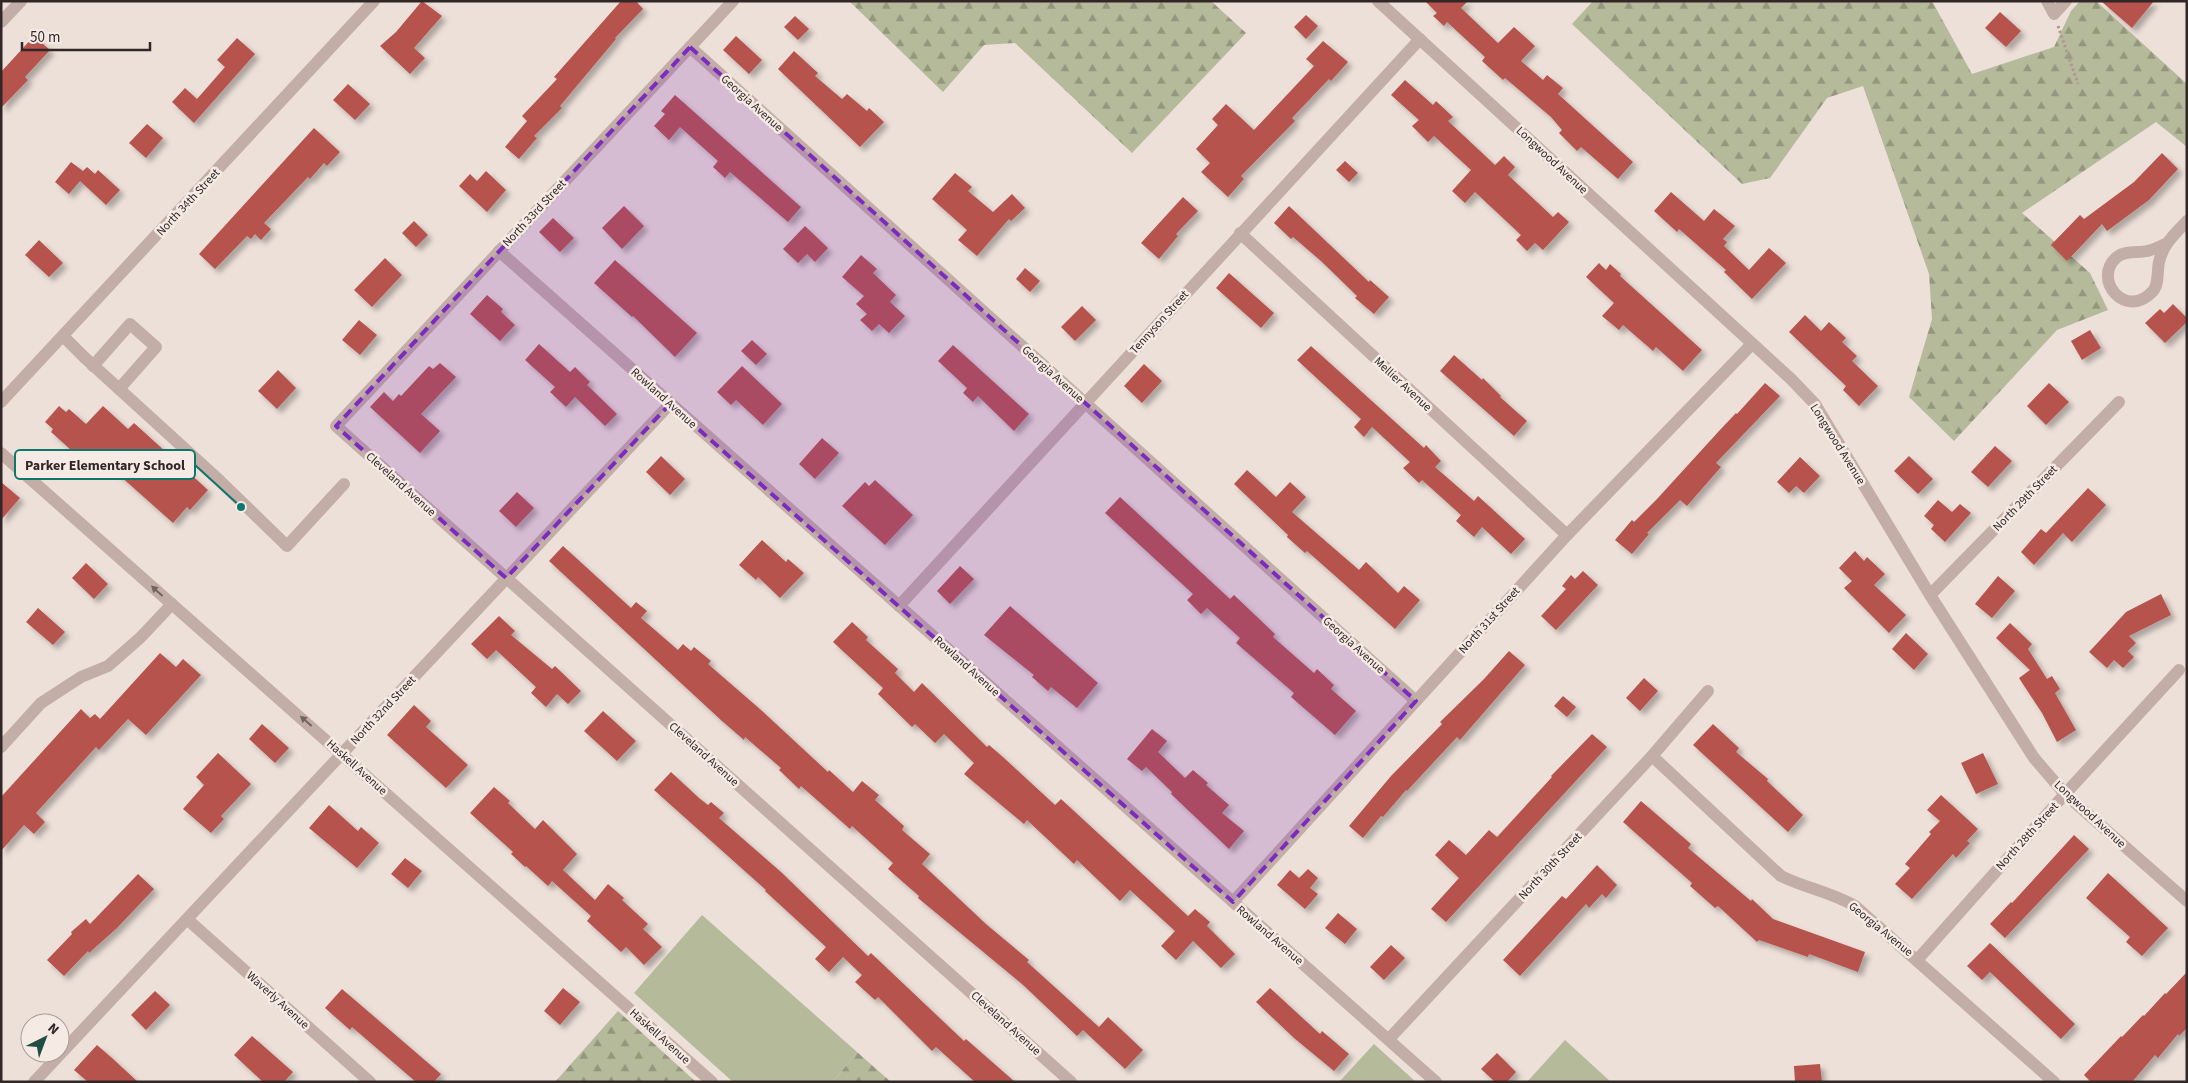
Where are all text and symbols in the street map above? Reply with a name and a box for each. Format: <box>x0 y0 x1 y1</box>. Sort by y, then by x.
scale bar <box>22 20 150 52</box>
text: 50 m <box>30 27 60 48</box>
street label: Georgia Avenue <box>717 71 786 136</box>
street label: Longwood Avenue <box>1512 123 1591 198</box>
street label: North 34th Street <box>153 165 224 240</box>
street label: North 33rd Street <box>499 176 570 251</box>
street label: Tennyson Street <box>1126 287 1193 358</box>
street label: Georgia Avenue <box>1018 342 1087 407</box>
street label: Mellier Avenue <box>1370 353 1435 416</box>
street label: Rowland Avenue <box>627 364 700 433</box>
street label: Longwood Avenue <box>1806 401 1869 488</box>
street label: Cleveland Avenue <box>362 448 440 521</box>
callout: Parker Elementary School <box>15 450 195 479</box>
text: Parker Elementary School <box>25 456 185 476</box>
street label: North 29th Street <box>1989 461 2061 535</box>
street label: North 31st Street <box>1455 583 1524 657</box>
one-way arrow <box>152 585 164 597</box>
street label: Georgia Avenue <box>1319 613 1388 678</box>
street label: Rowland Avenue <box>930 632 1003 701</box>
street label: North 32nd Street <box>347 672 420 749</box>
one-way arrow <box>299 716 312 727</box>
street label: Cleveland Avenue <box>665 718 743 791</box>
street label: Haskell Avenue <box>323 736 391 799</box>
street label: Longwood Avenue <box>2050 777 2129 852</box>
street label: North 28th Street <box>1992 799 2063 874</box>
street label: North 30th Street <box>1515 829 1586 904</box>
street label: Georgia Avenue <box>1845 898 1917 961</box>
street label: Rowland Avenue <box>1233 902 1307 969</box>
street label: Waverly Avenue <box>243 968 313 1033</box>
street label: Cleveland Avenue <box>967 987 1045 1060</box>
street label: Haskell Avenue <box>626 1005 694 1068</box>
north arrow <box>20 1013 70 1063</box>
text: N <box>43 1019 63 1040</box>

